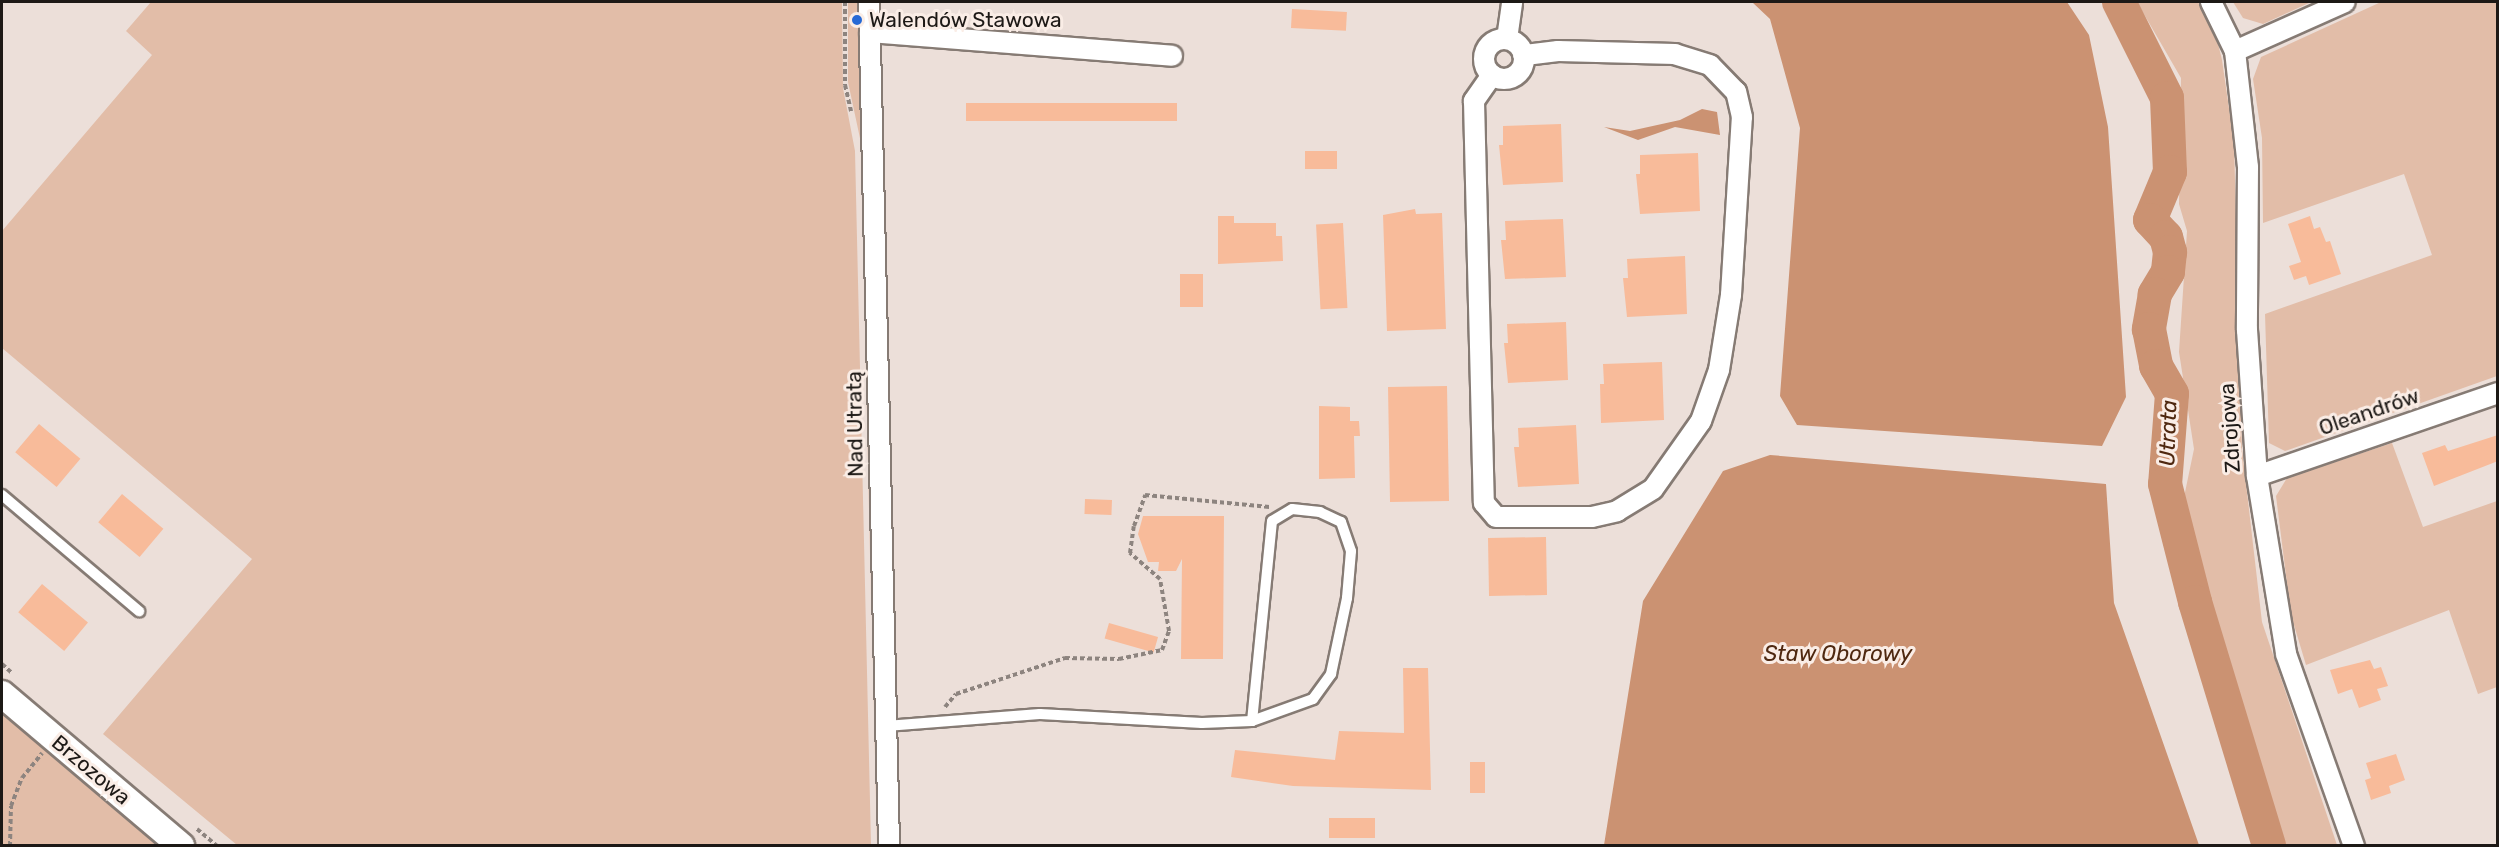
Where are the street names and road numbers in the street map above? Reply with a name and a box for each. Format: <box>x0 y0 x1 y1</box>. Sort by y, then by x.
street label: Nad Utratą <box>841 371 869 477</box>
street label: Zdrojowa <box>2214 382 2246 474</box>
street label: Oleandrów <box>2316 383 2422 441</box>
street label: Brzozowa <box>47 730 135 810</box>

